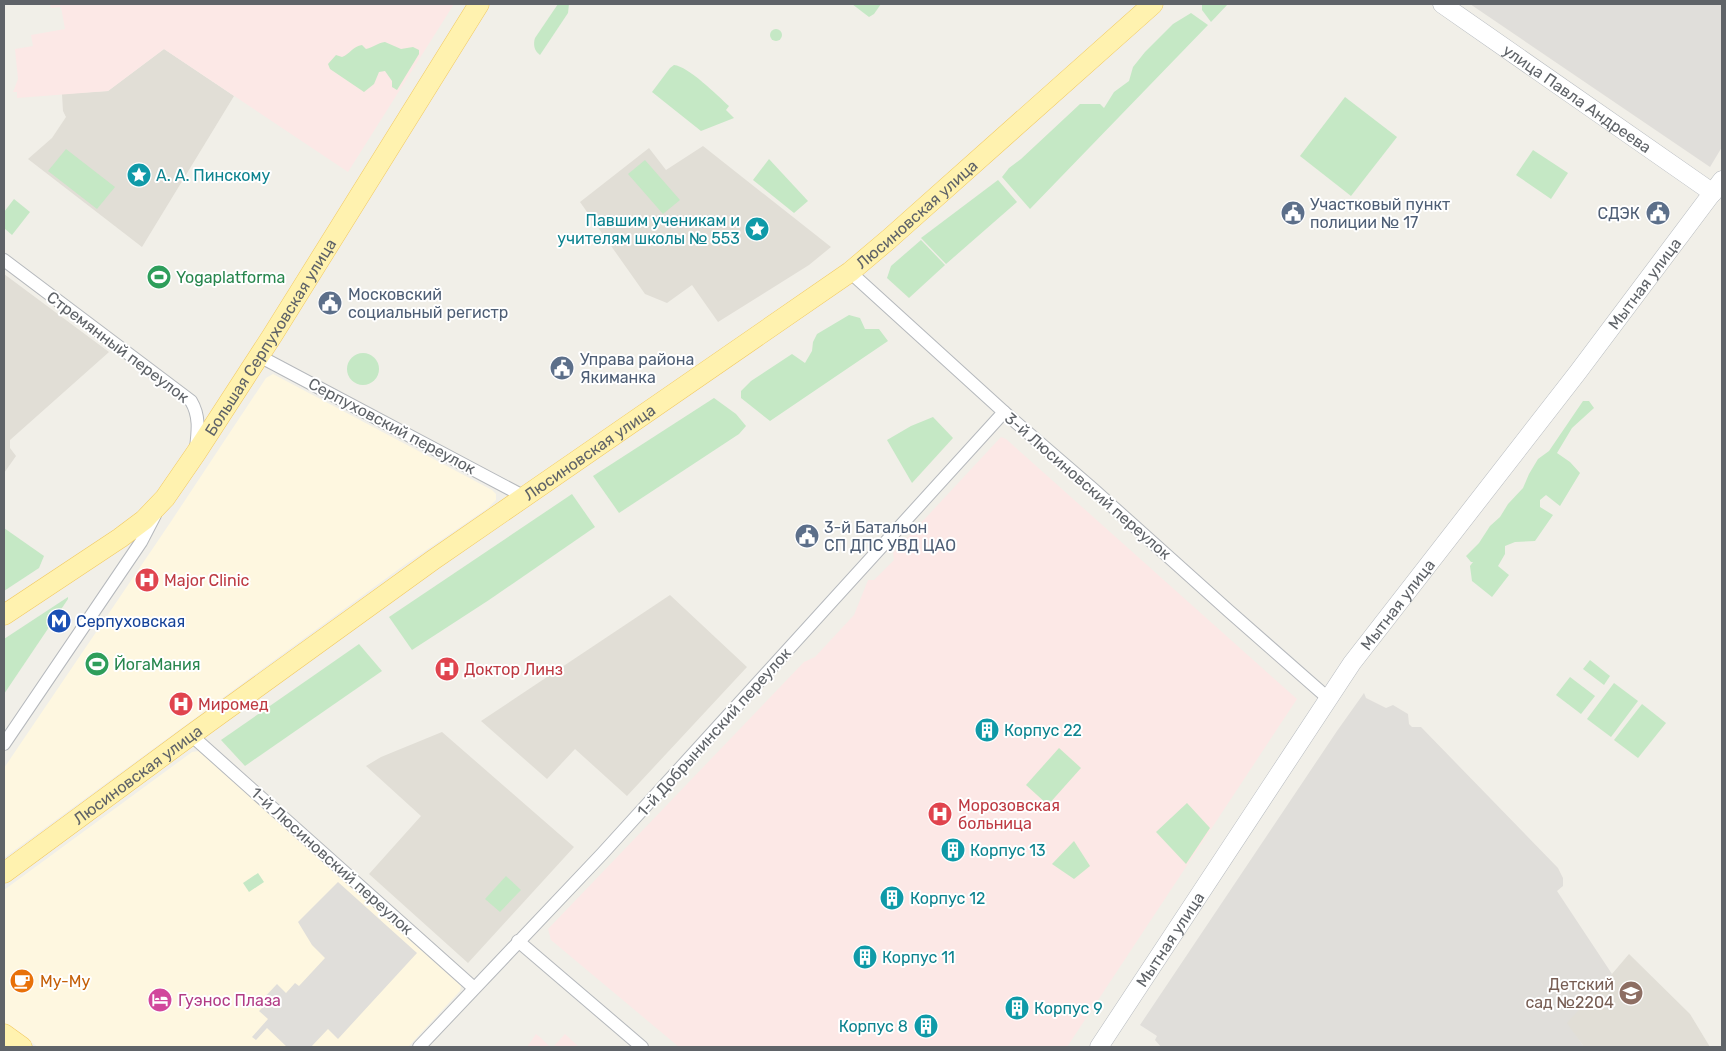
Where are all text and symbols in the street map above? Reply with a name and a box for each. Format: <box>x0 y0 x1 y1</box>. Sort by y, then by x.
street label: улица Павла Андреева <box>1499 40 1655 157</box>
street label: Люсиновская улица <box>852 156 981 273</box>
place icon: А. А. Пинскому <box>126 162 152 188</box>
place label: А. А. Пинскому <box>156 166 270 185</box>
place label: Участковый пункт полиции № 17 <box>1310 195 1450 232</box>
public building icon: Участковый пункт полиции № 17 <box>1280 200 1306 226</box>
public building icon: СДЭК <box>1645 200 1671 226</box>
place label: СДЭК <box>1598 204 1640 223</box>
place label: Павшим ученикам и учителям школы № 553 <box>557 211 740 248</box>
place icon: Павшим ученикам и учителям школы № 553 <box>744 216 770 242</box>
street label: Мытная улица <box>1604 234 1685 333</box>
street label: Большая Серпуховская улица <box>200 235 340 439</box>
sports icon: Yogaplatforma <box>146 264 172 290</box>
place label: Yogaplatforma <box>176 268 285 287</box>
place label: Московский социальный регистр <box>348 285 508 322</box>
street label: Стремянный переулок <box>43 287 193 407</box>
public building icon: Московский социальный регистр <box>317 290 343 316</box>
place label: Управа района Якиманка <box>580 350 694 387</box>
public building icon: Управа района Якиманка <box>549 355 575 381</box>
street label: Серпуховский переулок <box>305 374 479 478</box>
street label: Люсиновская улица <box>520 400 659 504</box>
street label: 3-й Люсиновский переулок <box>1001 409 1175 564</box>
place label: 3-й Батальон СП ДПС УВД ЦАО <box>824 518 956 555</box>
public building icon: 3-й Батальон СП ДПС УВД ЦАО <box>794 523 820 549</box>
street label: Мытная улица <box>1356 555 1439 654</box>
hospital icon: Major Clinic <box>134 567 160 593</box>
place label: Major Clinic <box>164 571 250 590</box>
metro station icon: Серпуховская <box>46 608 72 634</box>
place label: Серпуховская <box>76 612 185 631</box>
street label: 1-й Добрынинский переулок <box>633 643 795 820</box>
sports icon: ЙогаМания <box>84 651 110 677</box>
place label: ЙогаМания <box>114 655 201 674</box>
hospital icon: Доктор Линз <box>434 656 460 682</box>
place label: Доктор Линз <box>464 660 563 679</box>
hospital icon: Миромед <box>168 691 194 717</box>
place label: Миромед <box>198 695 269 714</box>
building icon: Корпус 22 <box>974 717 1000 743</box>
street label: Люсиновская улица <box>69 721 206 828</box>
place label: Корпус 22 <box>1004 721 1082 740</box>
street label: 1-й Люсиновский переулок <box>247 783 417 939</box>
place label: Морозовская больница <box>958 796 1060 833</box>
hospital icon: Морозовская больница <box>927 801 953 827</box>
building icon: Корпус 13 <box>940 837 966 863</box>
place label: Корпус 13 <box>970 841 1046 860</box>
building icon: Корпус 12 <box>879 885 905 911</box>
street label: Мытная улица <box>1132 888 1208 990</box>
place label: Корпус 12 <box>910 889 985 908</box>
building icon: Корпус 11 <box>852 944 878 970</box>
place label: Корпус 11 <box>882 948 955 967</box>
cafe icon: Му-Му <box>9 968 35 994</box>
place label: Му-Му <box>40 972 90 991</box>
place label: Детский сад №2204 <box>1525 975 1614 1012</box>
school or university icon: Детский сад №2204 <box>1618 980 1644 1006</box>
hotel icon: Гуэнос Плаза <box>147 987 173 1013</box>
place label: Гуэнос Плаза <box>178 991 281 1010</box>
building icon: Корпус 9 <box>1004 995 1030 1021</box>
place label: Корпус 9 <box>1034 999 1103 1018</box>
building icon: Корпус 8 <box>913 1013 939 1039</box>
place label: Корпус 8 <box>839 1017 908 1036</box>

